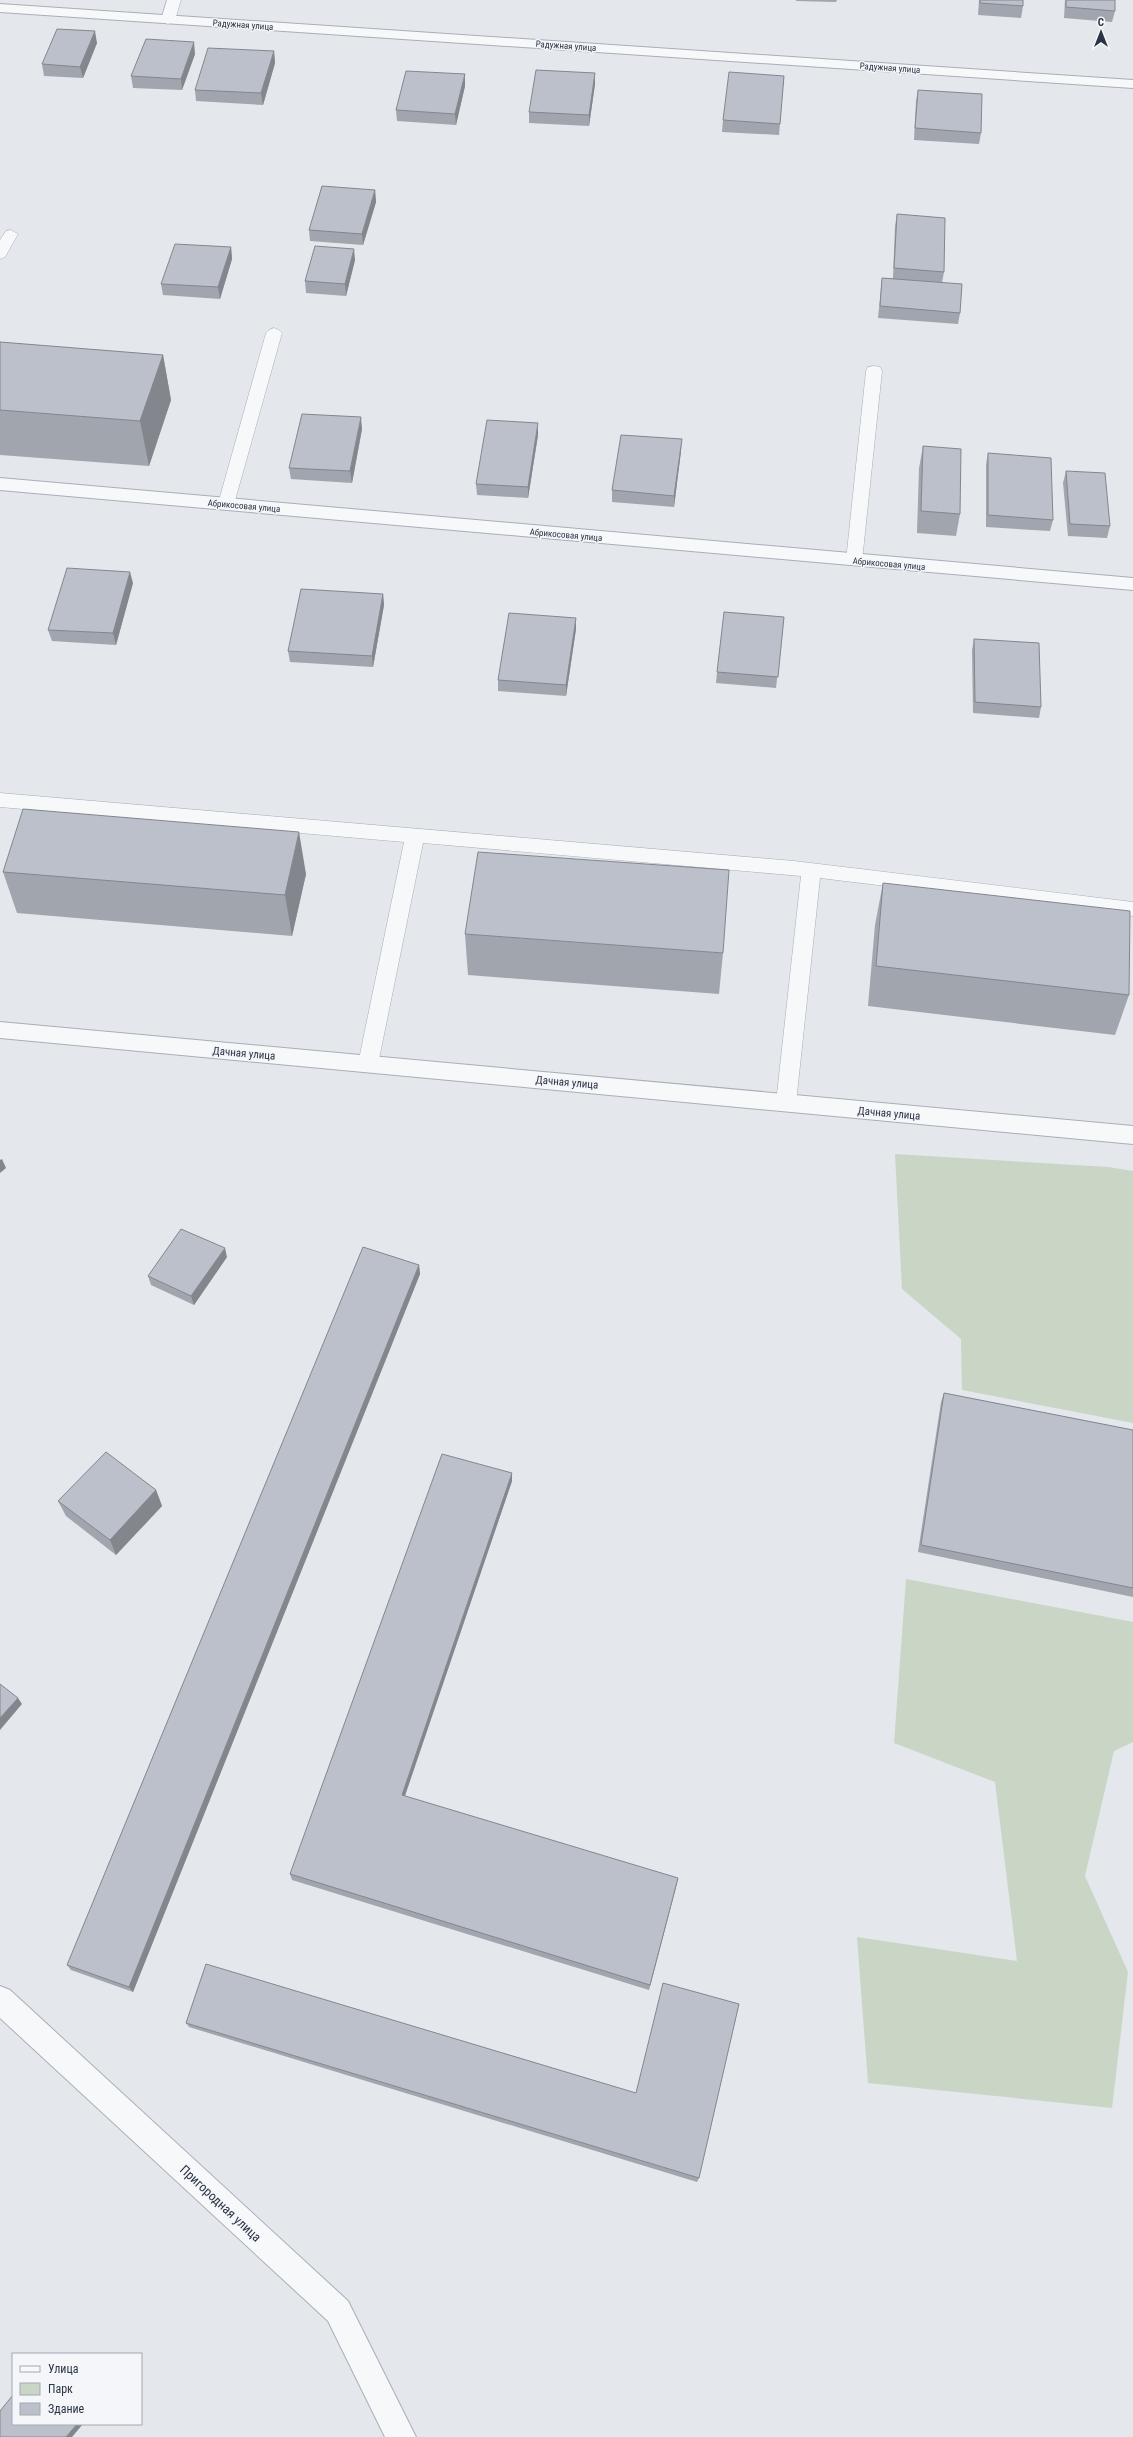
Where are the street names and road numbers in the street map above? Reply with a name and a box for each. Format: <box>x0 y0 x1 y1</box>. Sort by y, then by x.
street label: Радужная улица <box>212 18 274 32</box>
street label: Радужная улица <box>535 39 597 53</box>
street label: Радужная улица <box>859 61 921 75</box>
street label: Абрикосовая улица <box>207 498 281 514</box>
street label: Абрикосовая улица <box>529 527 603 543</box>
street label: Абрикосовая улица <box>852 556 926 572</box>
street label: Дачная улица <box>212 1044 276 1063</box>
street label: Дачная улица <box>535 1073 599 1092</box>
street label: Дачная улица <box>857 1104 921 1123</box>
street label: Пригородная улица <box>177 2162 264 2245</box>

